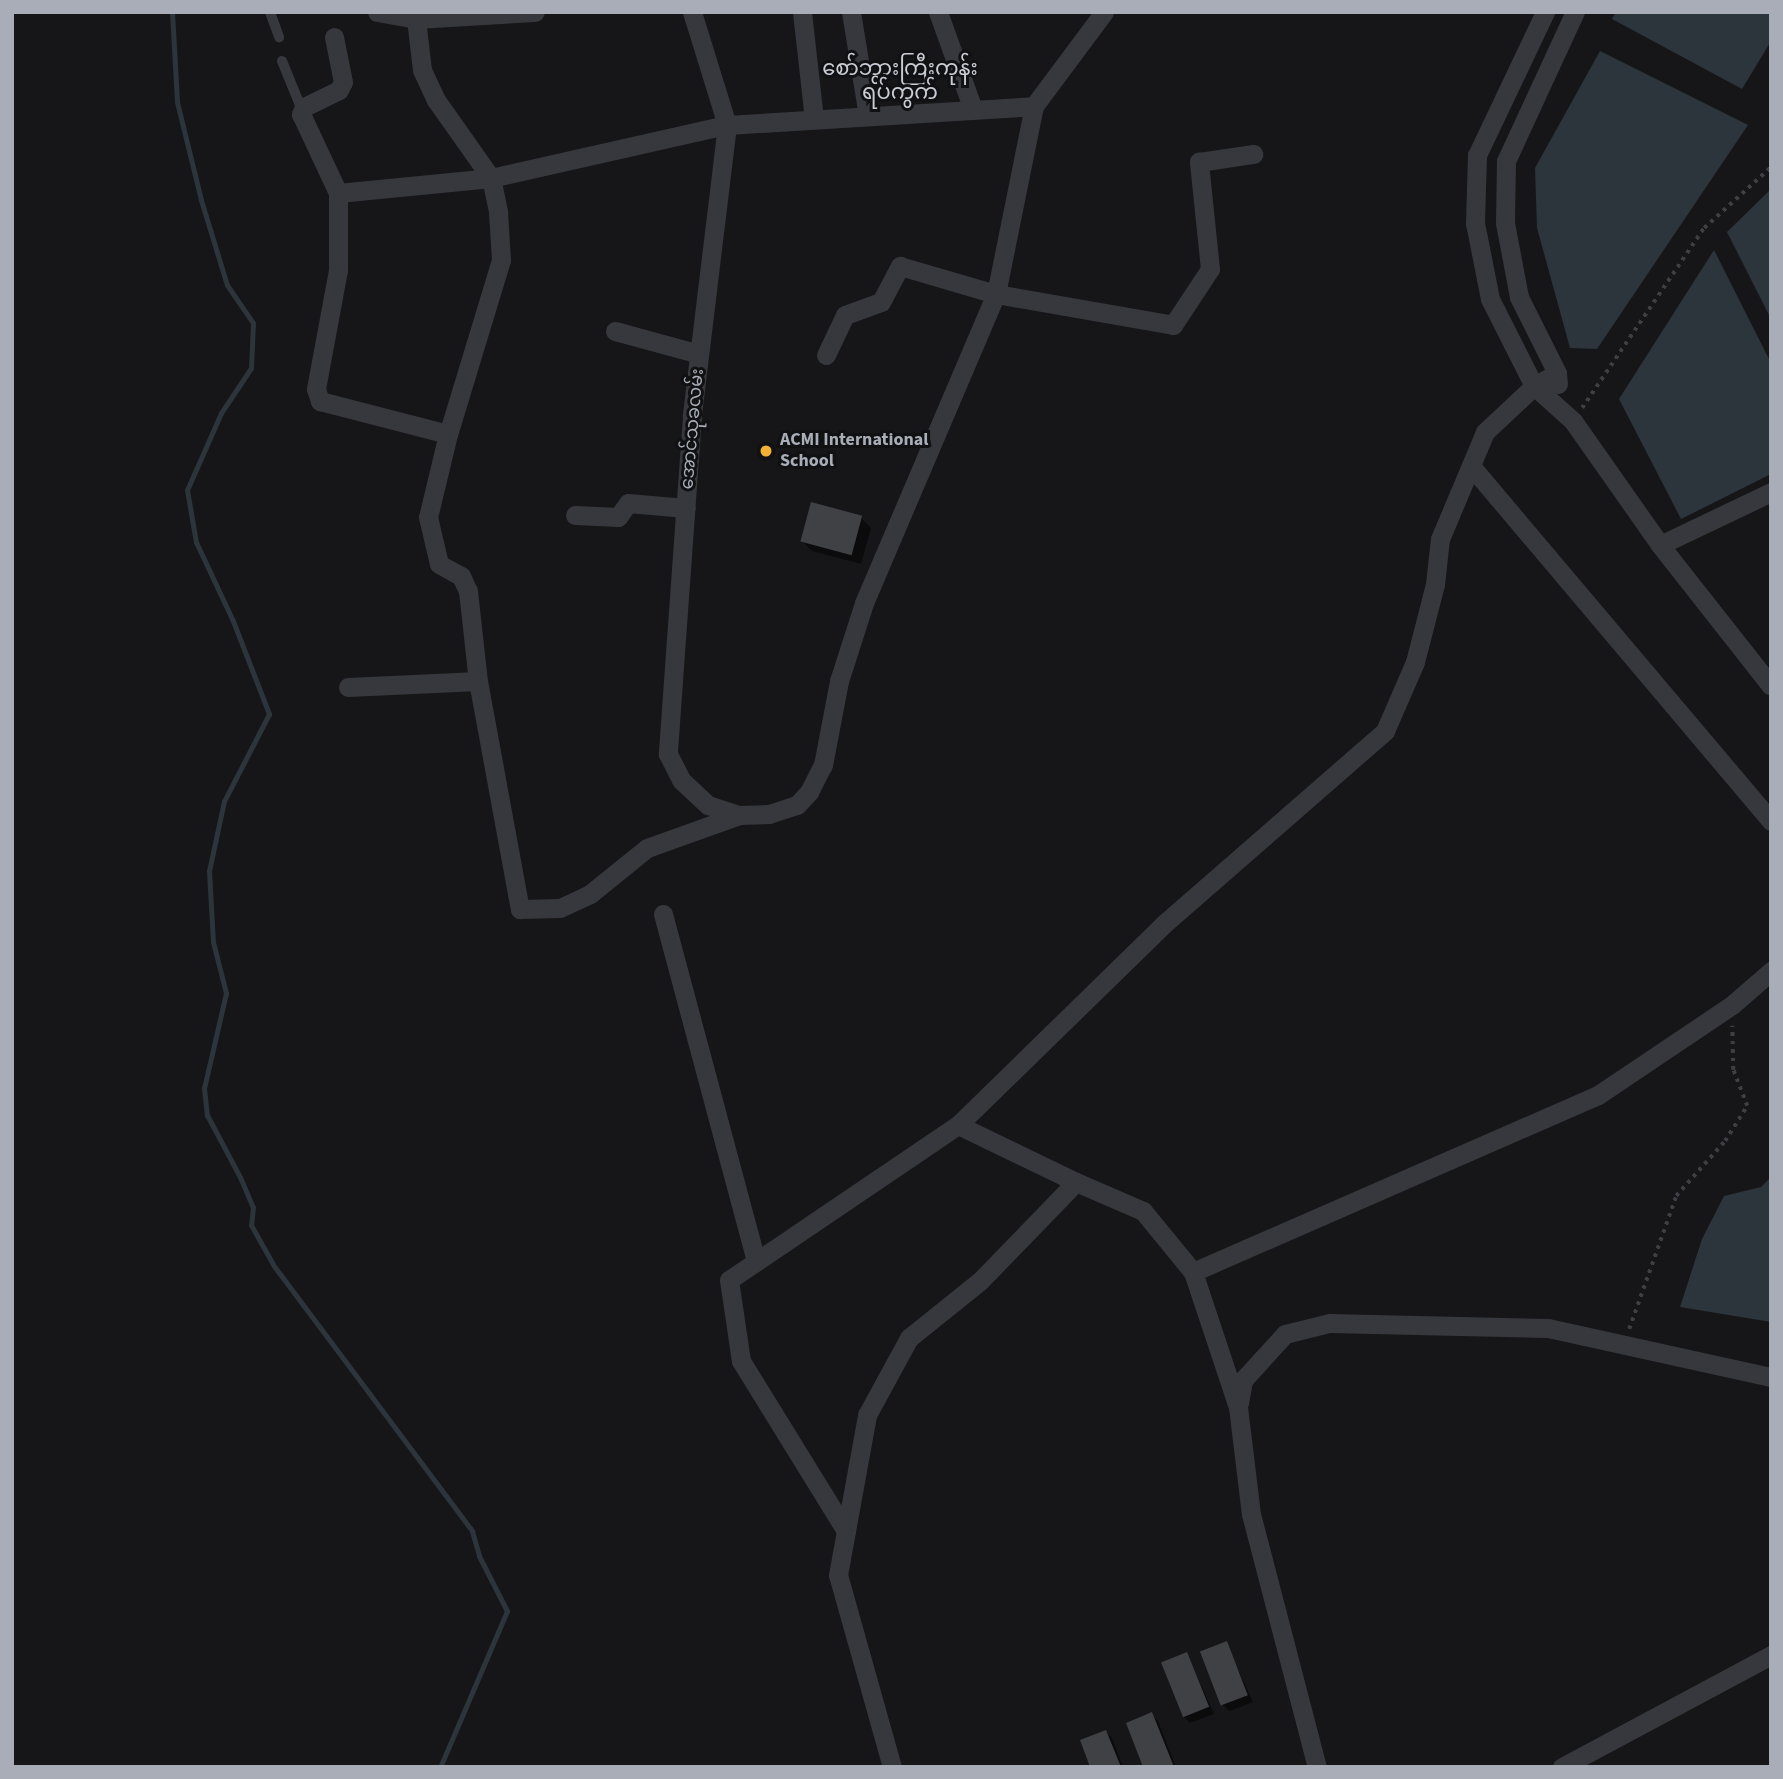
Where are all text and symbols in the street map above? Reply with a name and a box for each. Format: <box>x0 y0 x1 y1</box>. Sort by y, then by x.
district label: စော်ဘွားကြီးကုန်း ရပ်ကွက် <box>822 55 978 105</box>
street label: အောင်သုခလမ်း <box>677 368 709 490</box>
place label: ACMI International School <box>780 430 928 472</box>
marker: ACMI International School <box>758 443 774 459</box>

